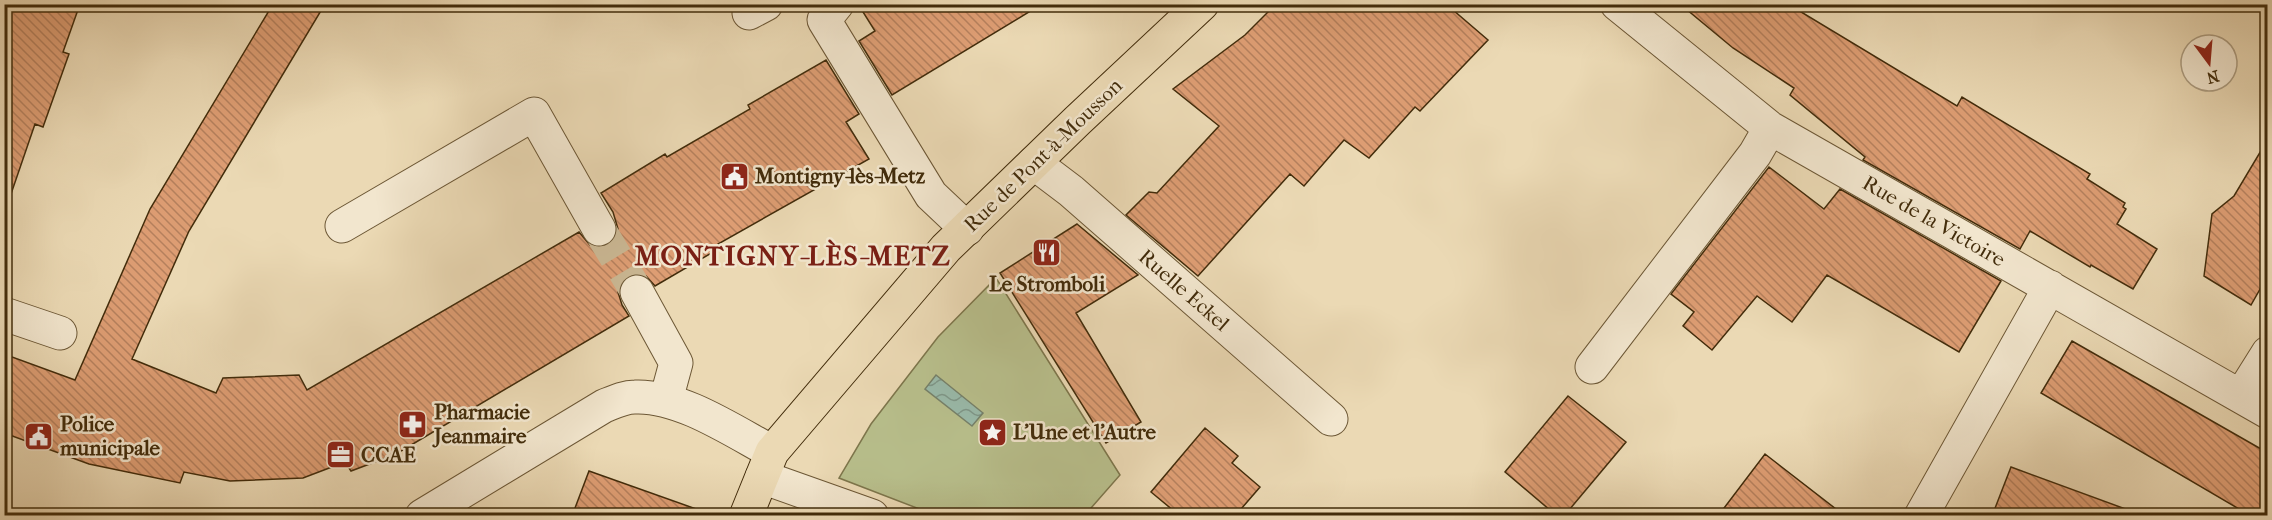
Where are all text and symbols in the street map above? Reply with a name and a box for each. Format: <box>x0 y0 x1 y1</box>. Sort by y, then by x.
north arrow <box>2179 33 2239 93</box>
text: N <box>2204 66 2221 88</box>
street label: Rue de Pont-à-Mousson <box>959 73 1127 237</box>
public building icon: Montigny-lès-Metz <box>718 160 750 192</box>
place label: Montigny-lès-Metz <box>754 164 926 188</box>
street label: Rue de la Victoire <box>1859 171 2009 271</box>
restaurant icon: Le Stromboli <box>1031 237 1063 269</box>
district label: MONTIGNY-LÈS-METZ <box>635 239 951 272</box>
street label: Ruelle Eckel <box>1134 244 1234 336</box>
place label: Le Stromboli <box>989 272 1106 296</box>
place label: Pharmacie Jeanmaire <box>432 400 531 448</box>
pharmacy icon: Pharmacie Jeanmaire <box>397 408 429 440</box>
place label: Police municipale <box>59 412 161 460</box>
place icon: L'Une et l'Autre <box>976 416 1008 448</box>
public building icon: Police municipale <box>23 420 55 452</box>
place label: L'Une et l'Autre <box>1013 420 1156 444</box>
office icon: CCAE <box>324 439 356 471</box>
place label: CCAE <box>361 443 416 467</box>

